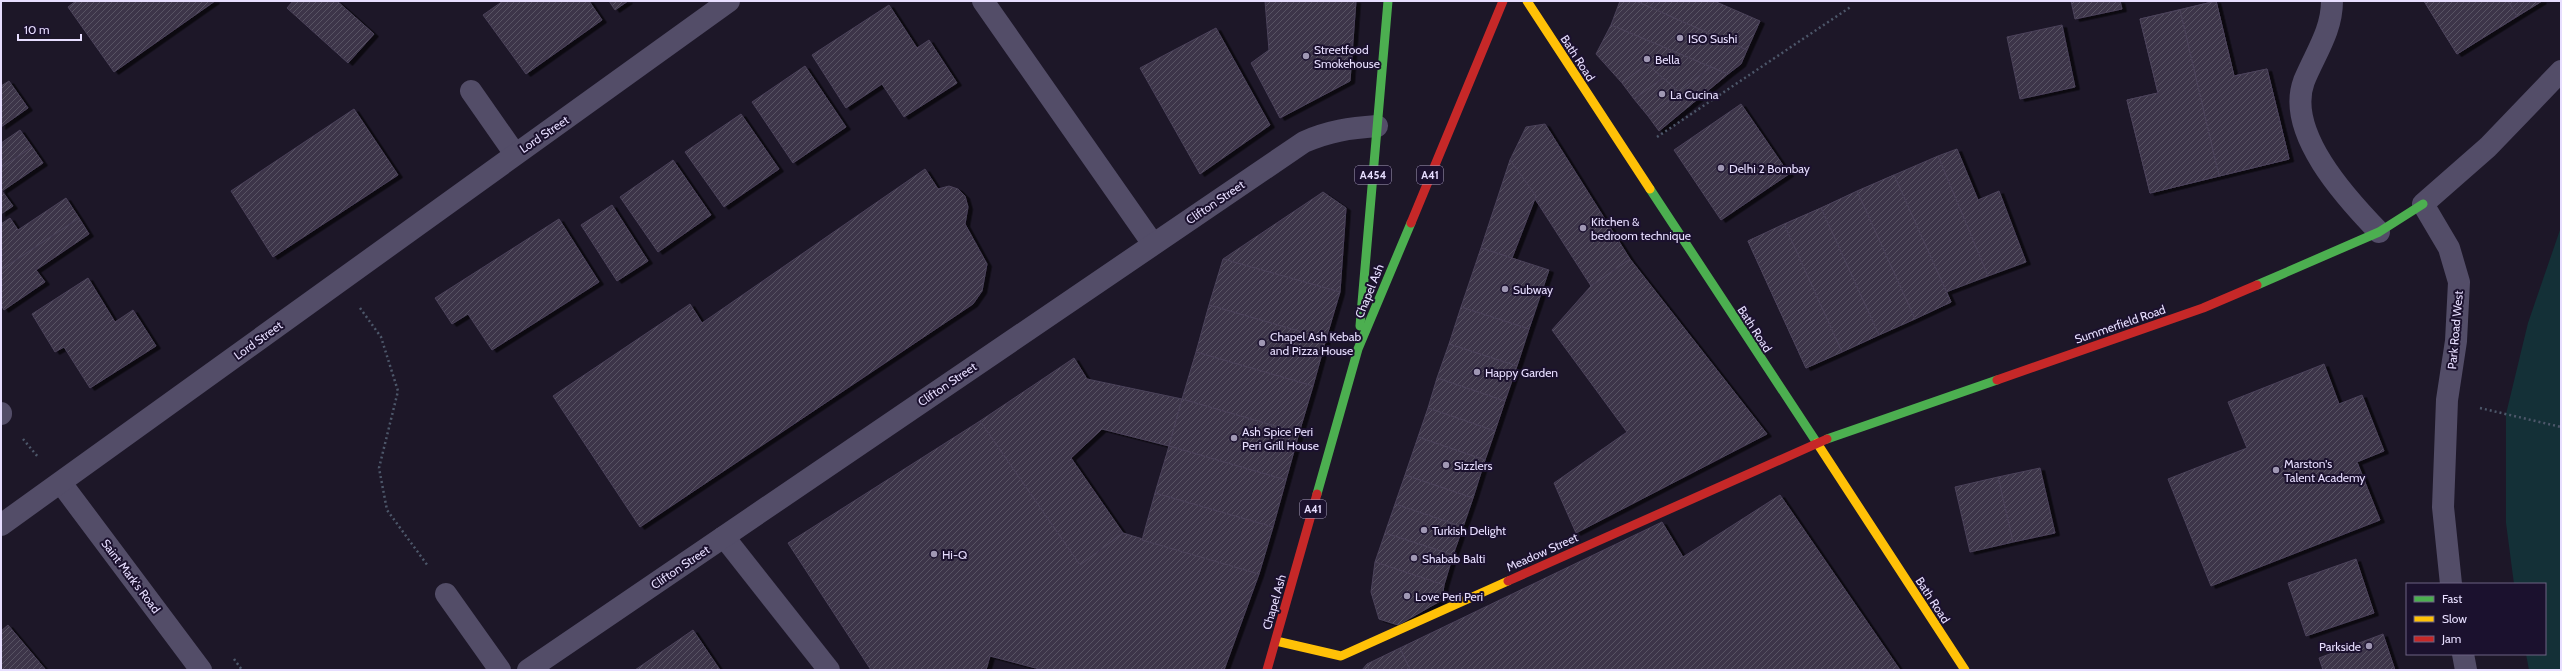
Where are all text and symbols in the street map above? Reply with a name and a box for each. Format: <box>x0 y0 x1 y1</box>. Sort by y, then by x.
scale bar <box>18 16 81 42</box>
text: 10 m <box>24 22 50 37</box>
place label: ISO Sushi <box>1688 31 1737 46</box>
street label: Bath Road <box>1558 32 1598 84</box>
marker: ISO Sushi <box>1675 33 1685 43</box>
place label: Streetfood Smokehouse <box>1314 42 1380 71</box>
marker: Streetfood Smokehouse <box>1301 51 1311 61</box>
place label: Bella <box>1655 52 1680 67</box>
marker: Bella <box>1642 54 1652 64</box>
place label: La Cucina <box>1670 87 1719 102</box>
marker: La Cucina <box>1657 89 1667 99</box>
street label: Lord Street <box>516 112 572 156</box>
place label: Delhi 2 Bombay <box>1729 161 1810 176</box>
marker: Delhi 2 Bombay <box>1716 163 1726 173</box>
road number: A454 <box>1355 166 1391 184</box>
road number: A41 <box>1417 166 1443 184</box>
street label: Clifton Street <box>1183 177 1247 227</box>
place label: Kitchen & bedroom technique <box>1591 214 1691 243</box>
marker: Kitchen & bedroom technique <box>1578 223 1588 233</box>
street label: Chapel Ash <box>1351 262 1387 320</box>
place label: Subway <box>1513 282 1553 297</box>
marker: Subway <box>1500 284 1510 294</box>
street label: Park Road West <box>2444 290 2466 370</box>
street label: Summerfield Road <box>2073 301 2167 347</box>
street label: Bath Road <box>1735 303 1775 355</box>
street label: Lord Street <box>231 317 285 363</box>
place label: Chapel Ash Kebab and Pizza House <box>1270 329 1362 358</box>
marker: Chapel Ash Kebab and Pizza House <box>1257 338 1267 348</box>
street label: Clifton Street <box>915 359 979 409</box>
place label: Happy Garden <box>1485 365 1558 380</box>
marker: Happy Garden <box>1472 367 1482 377</box>
place label: Ash Spice Peri Peri Grill House <box>1242 424 1319 453</box>
marker: Ash Spice Peri Peri Grill House <box>1229 433 1239 443</box>
place label: Marston's Talent Academy <box>2284 456 2365 485</box>
place label: Sizzlers <box>1454 458 1492 473</box>
marker: Sizzlers <box>1441 460 1451 470</box>
marker: Marston's Talent Academy <box>2271 465 2281 475</box>
road number: A41 <box>1300 500 1326 518</box>
place label: Turkish Delight <box>1432 523 1506 538</box>
marker: Turkish Delight <box>1419 525 1429 535</box>
street label: Meadow Street <box>1504 529 1580 575</box>
street label: Saint Mark's Road <box>98 536 164 616</box>
street label: Clifton Street <box>648 542 712 592</box>
place label: Hi-Q <box>942 547 967 562</box>
marker: Hi-Q <box>929 549 939 559</box>
place label: Shabab Balti <box>1422 551 1485 566</box>
marker: Shabab Balti <box>1409 553 1419 563</box>
street label: Chapel Ash <box>1259 573 1289 631</box>
street label: Bath Road <box>1913 574 1953 626</box>
legend <box>2406 583 2546 655</box>
place label: Love Peri Peri <box>1415 589 1483 604</box>
marker: Love Peri Peri <box>1402 591 1412 601</box>
text: Fast <box>2442 591 2462 606</box>
text: Slow <box>2442 611 2467 626</box>
text: Jam <box>2441 631 2461 646</box>
place label: Parkside <box>2319 639 2361 654</box>
marker: Parkside <box>2364 641 2374 651</box>

